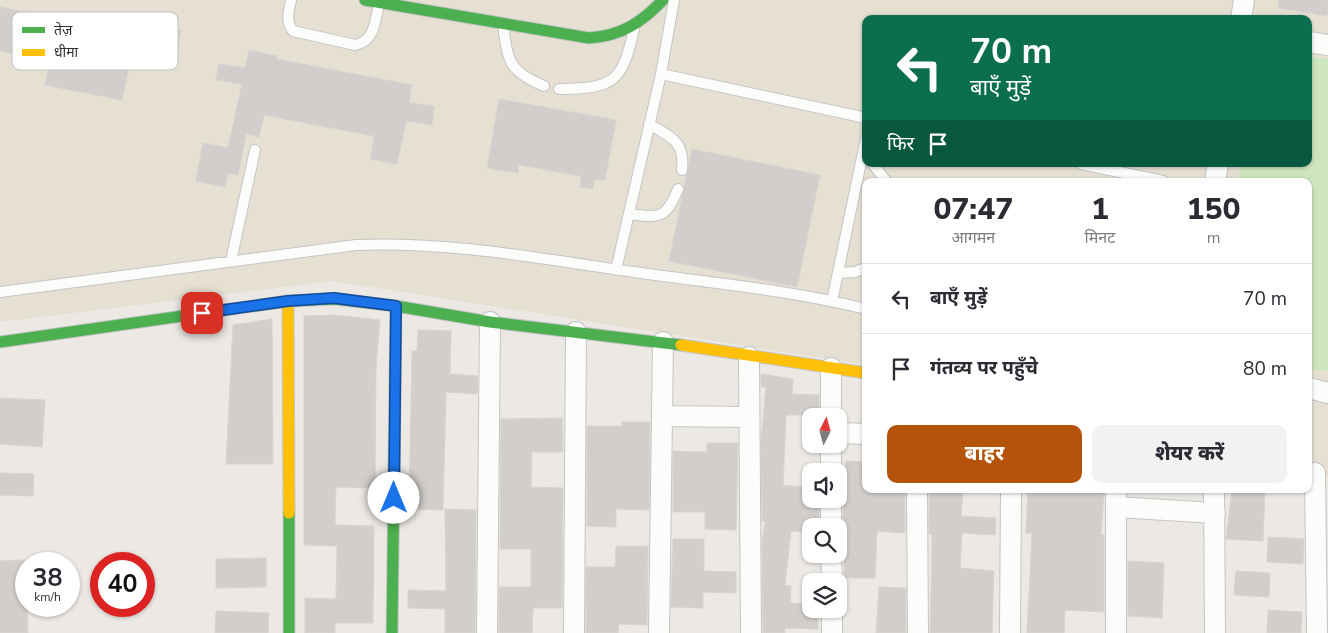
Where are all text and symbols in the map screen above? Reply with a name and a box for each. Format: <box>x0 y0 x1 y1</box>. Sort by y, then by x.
legend <box>12 12 178 70</box>
text: तेज़ <box>54 21 73 40</box>
text: 70 m <box>970 28 1052 75</box>
icon: left <box>887 35 952 100</box>
text: धीमा <box>54 43 79 62</box>
text: बाएँ मुड़ें <box>970 73 1031 103</box>
icon: arrive <box>924 130 952 158</box>
text: फिर <box>887 131 914 157</box>
text: 07:47 <box>933 189 1013 230</box>
text: 1 <box>1091 189 1109 230</box>
text: 150 <box>1187 189 1241 230</box>
text: आगमन <box>951 227 995 249</box>
text: मिनट <box>1085 227 1115 249</box>
text: m <box>1207 227 1220 249</box>
icon: left <box>887 285 915 313</box>
text: बाएँ मुड़ें <box>930 285 987 311</box>
text: 70 m <box>1243 286 1287 312</box>
pin <box>181 292 223 334</box>
icon: arrive <box>188 299 216 327</box>
icon: arrive <box>887 355 915 383</box>
text: गंतव्य पर पहुँचे <box>930 355 1038 381</box>
text: 80 m <box>1243 356 1287 382</box>
north arrow <box>802 408 848 452</box>
map controls <box>802 408 847 618</box>
button: बाहर <box>887 425 1082 483</box>
button: शेयर करें <box>1092 425 1287 483</box>
button: sound <box>802 463 847 508</box>
position arrow <box>367 471 419 523</box>
button: search <box>802 518 847 563</box>
speed limit sign: 40 <box>90 552 155 617</box>
text: 38 <box>32 561 63 595</box>
button: layers <box>802 573 847 618</box>
text: km/h <box>34 589 61 605</box>

